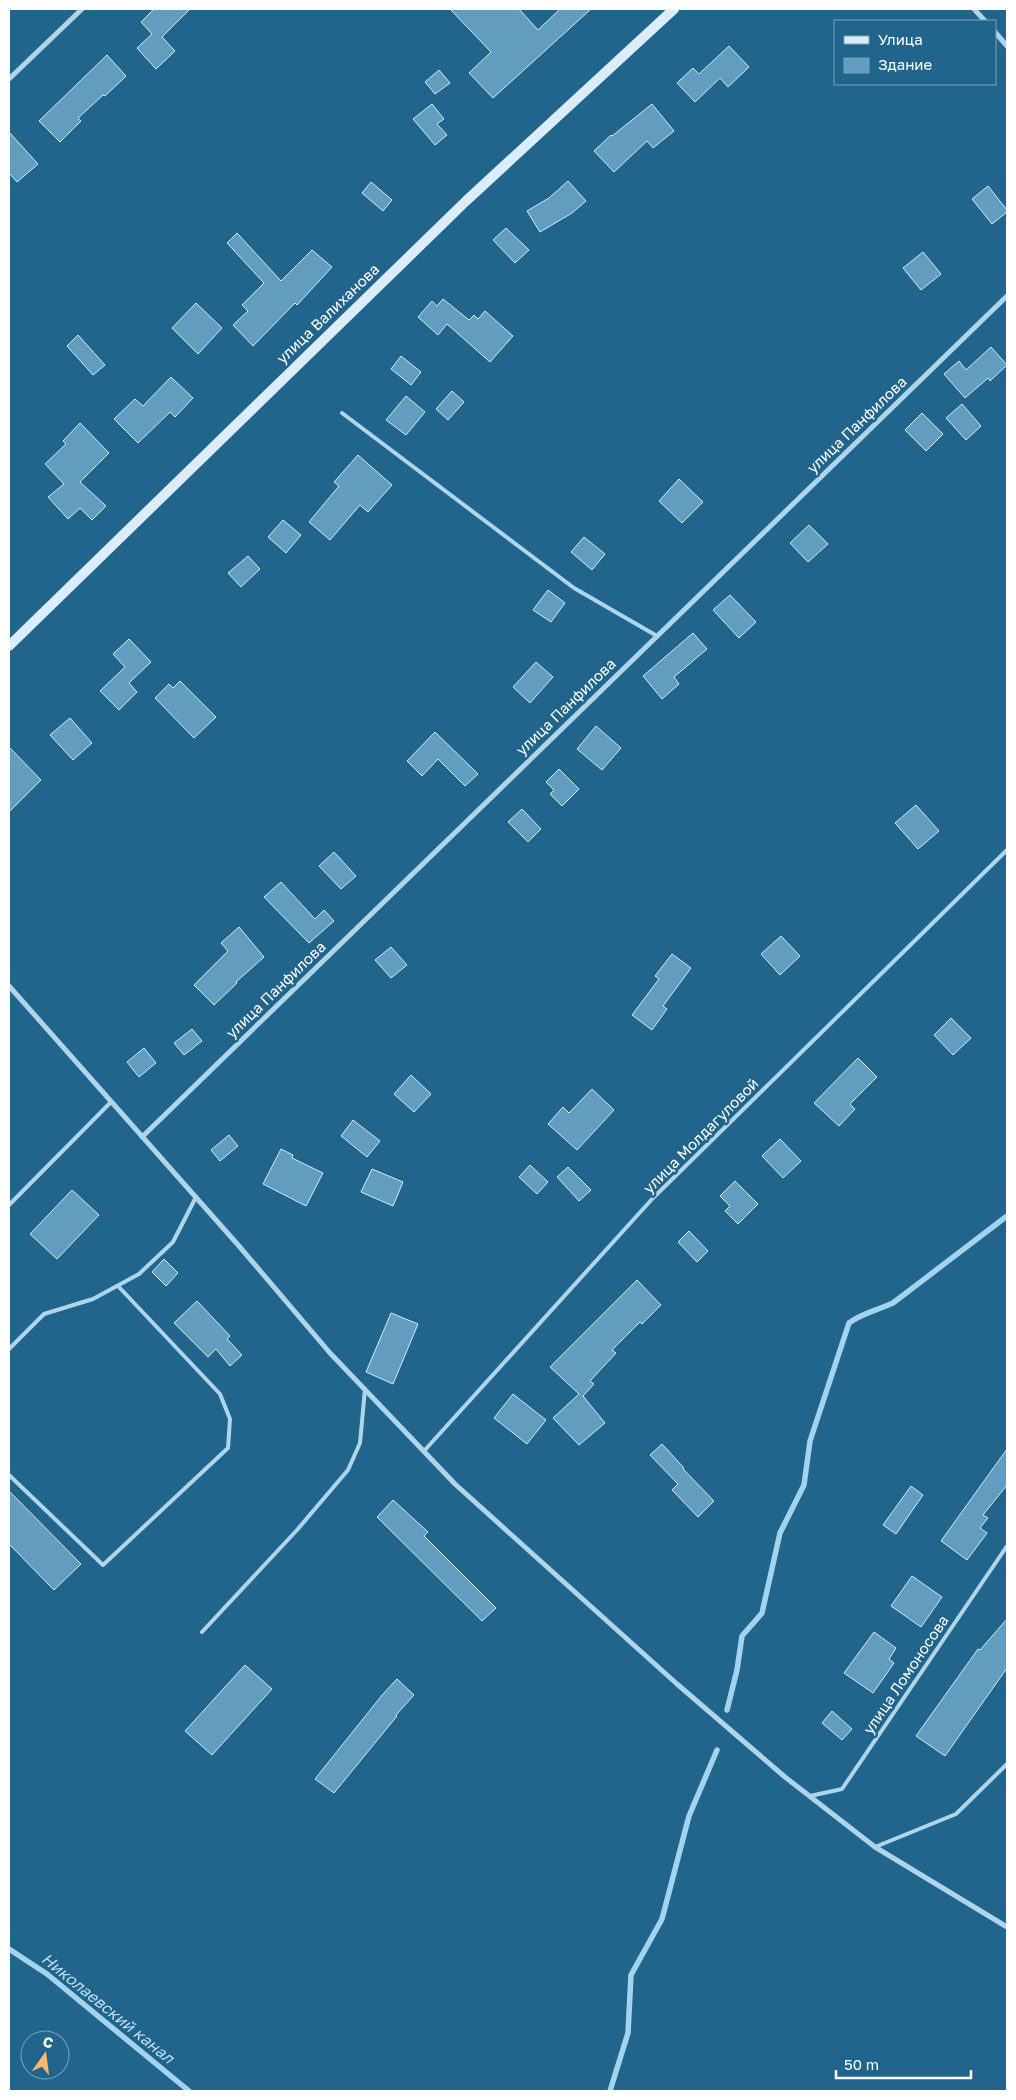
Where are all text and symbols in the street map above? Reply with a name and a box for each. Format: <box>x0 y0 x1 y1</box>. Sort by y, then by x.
legend <box>834 20 996 85</box>
text: Улица <box>878 30 923 48</box>
text: Здание <box>878 55 932 73</box>
street label: улица Валиханова <box>272 260 382 367</box>
street label: улица Панфилова <box>803 372 910 476</box>
street label: улица Панфилова <box>512 654 619 758</box>
street label: улица Панфилова <box>222 937 329 1041</box>
street label: улица Молдагуловой <box>639 1074 762 1197</box>
street label: улица Ломоносова <box>859 1612 952 1737</box>
water label: Николаевский канал <box>38 1948 180 2069</box>
north arrow <box>20 2030 70 2080</box>
text: С <box>41 2032 55 2051</box>
scale bar <box>836 2048 971 2080</box>
text: 50 m <box>844 2055 879 2073</box>

